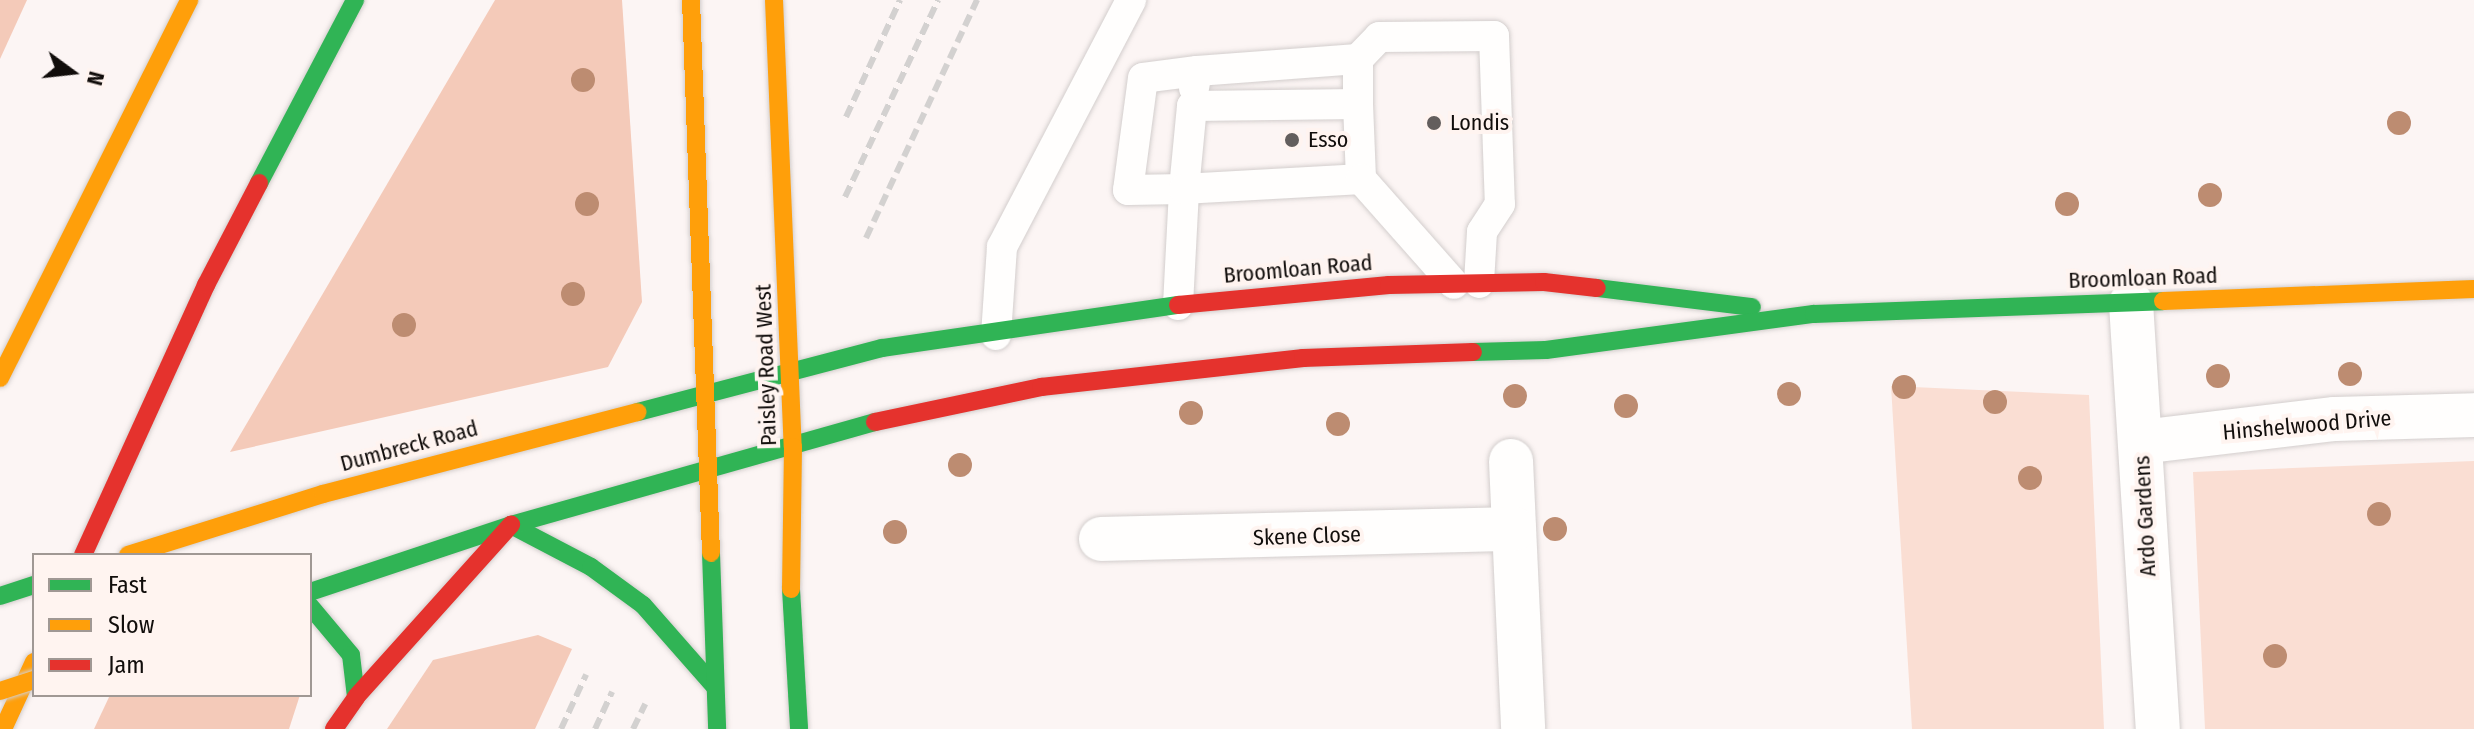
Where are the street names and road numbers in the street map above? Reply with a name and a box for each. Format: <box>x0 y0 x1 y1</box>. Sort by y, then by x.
street label: Broomloan Road <box>1222 249 1374 289</box>
street label: Broomloan Road <box>2068 262 2218 294</box>
street label: Paisley Road West <box>750 284 782 446</box>
street label: Hinshelwood Drive <box>2222 404 2392 446</box>
street label: Dumbreck Road <box>337 415 481 477</box>
street label: Ardo Gardens <box>2129 455 2161 577</box>
street label: Skene Close <box>1253 521 1361 551</box>

